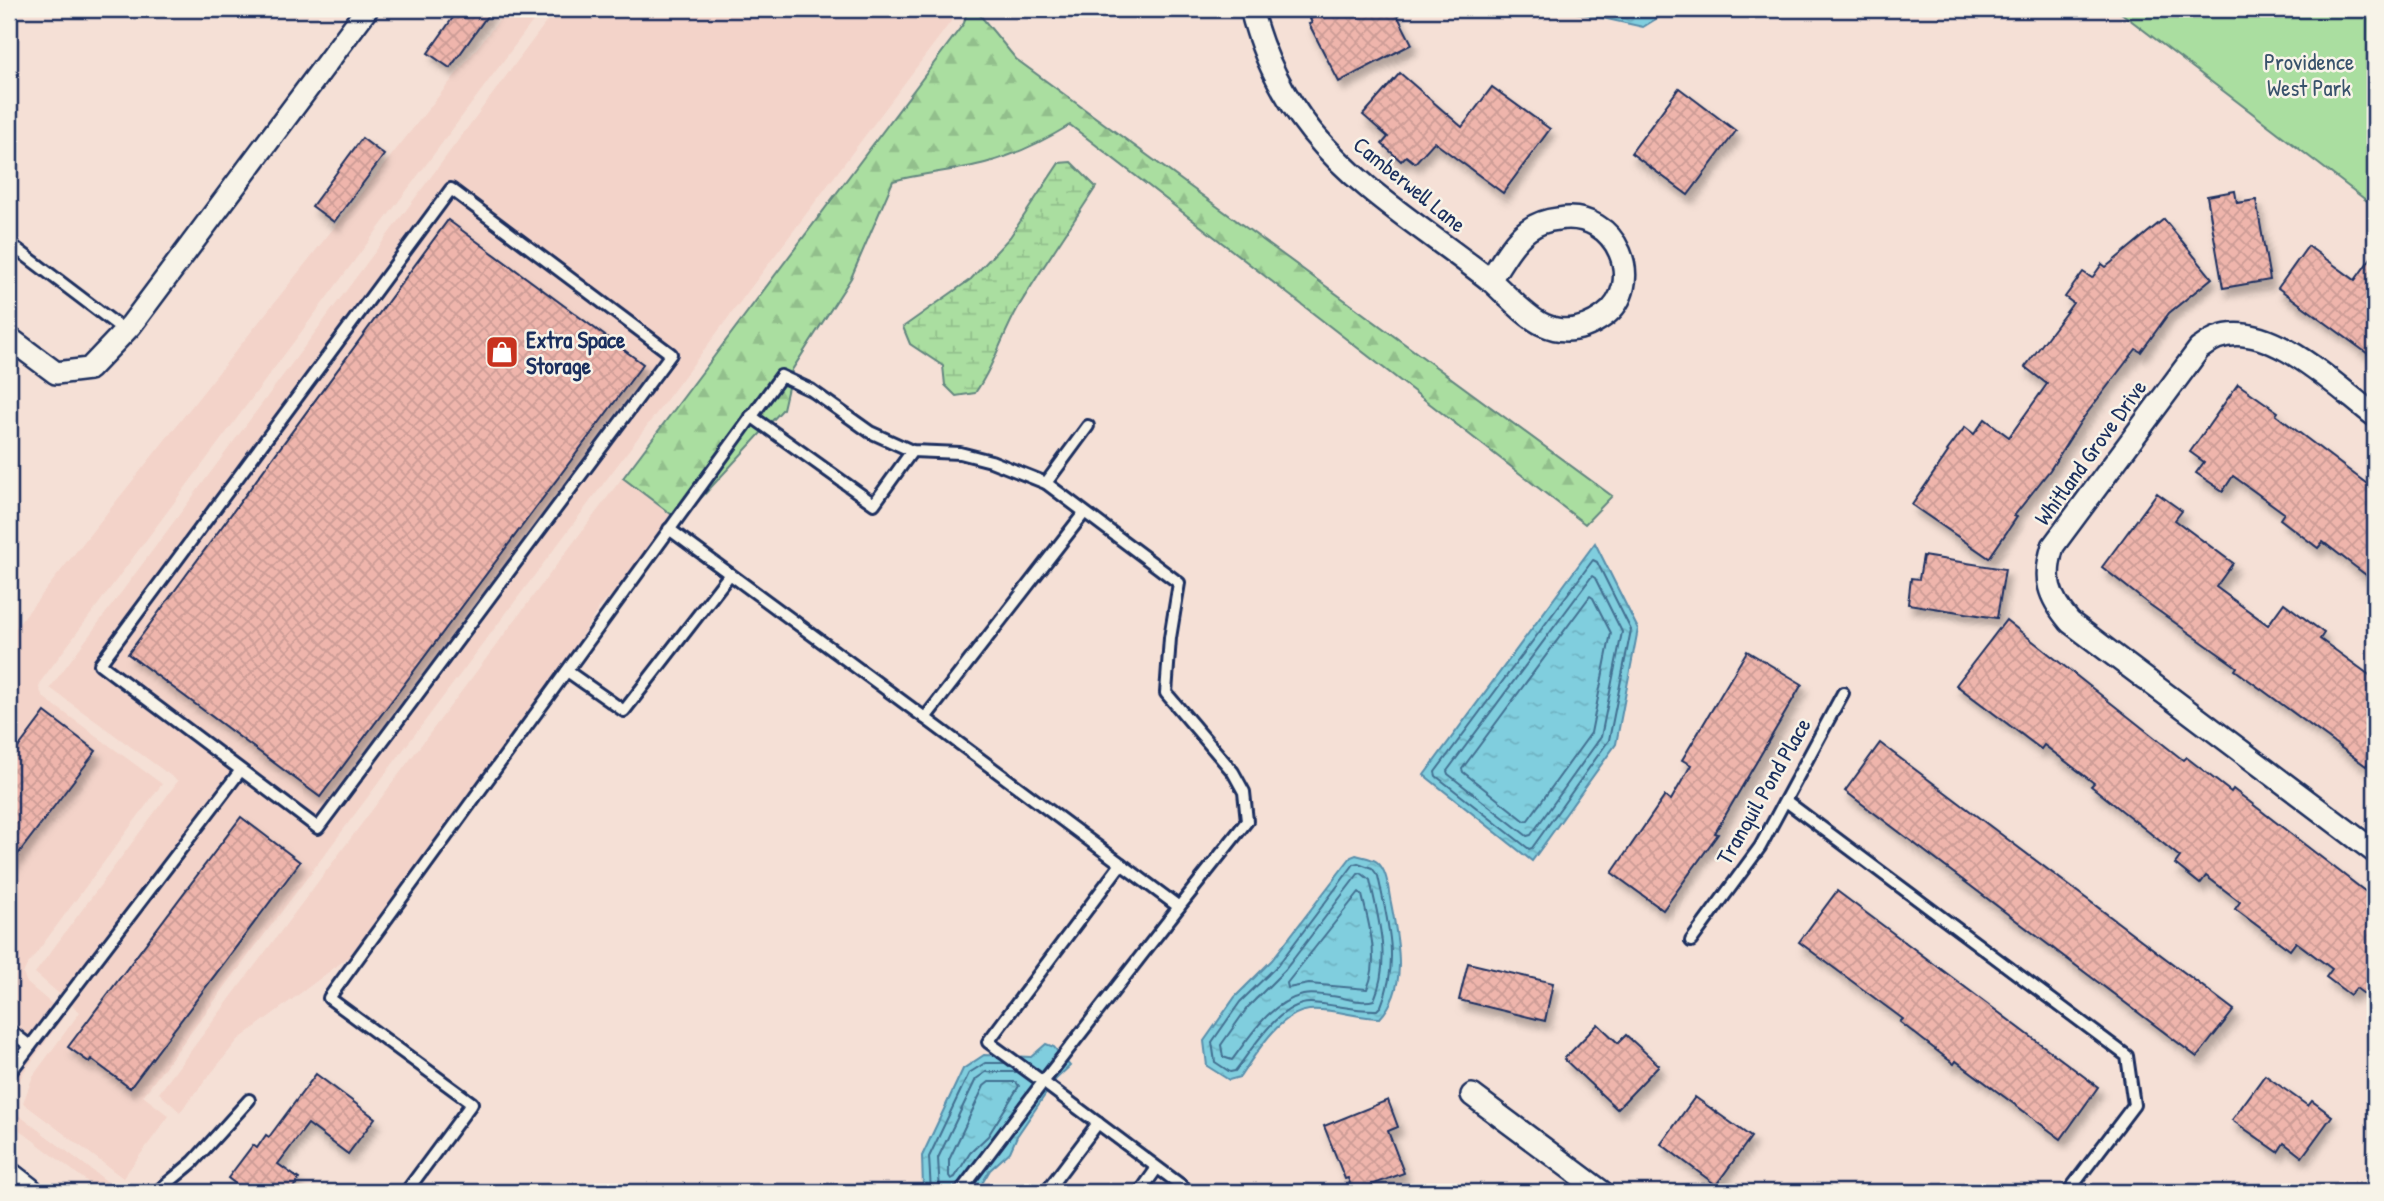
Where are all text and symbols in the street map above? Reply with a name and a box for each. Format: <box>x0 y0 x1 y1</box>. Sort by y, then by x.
park label: Providence West Park <box>2264 46 2354 103</box>
street label: Camberwell Lane <box>1347 129 1473 239</box>
place label: Extra Space Storage <box>526 324 626 382</box>
shop icon: Extra Space Storage <box>483 333 521 371</box>
street label: Whitland Grove Drive <box>2027 373 2153 531</box>
street label: Tranquil Pond Place <box>1708 712 1818 870</box>

